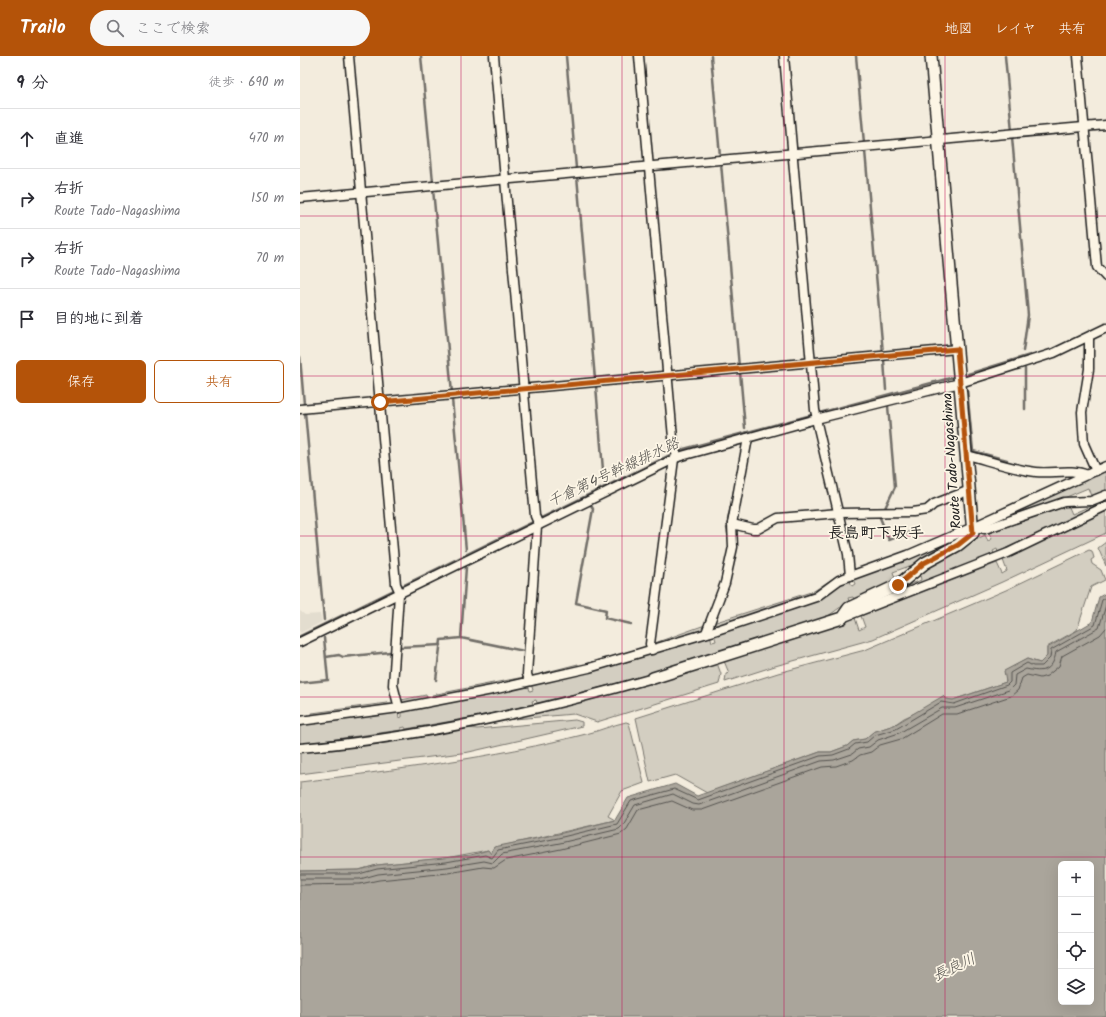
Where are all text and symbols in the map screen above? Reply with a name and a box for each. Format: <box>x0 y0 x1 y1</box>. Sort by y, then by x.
search box <box>90 10 370 46</box>
text: Trailo <box>20 13 66 43</box>
icon: search <box>104 17 126 39</box>
text: ここで検索 <box>136 17 211 41</box>
text: 地図 <box>945 18 973 40</box>
text: レイヤ <box>995 18 1036 40</box>
text: 共有 <box>1058 18 1086 40</box>
text: 9 分 <box>16 70 48 97</box>
text: 徒歩 · 690 m <box>209 72 284 93</box>
text: 直進 <box>54 127 84 151</box>
icon: ahead <box>16 128 38 150</box>
text: 470 m <box>249 128 284 149</box>
text: 右折 <box>54 177 84 201</box>
icon: right <box>16 188 38 210</box>
text: 150 m <box>251 188 284 209</box>
text: Route Tado-Nagashima <box>54 201 180 222</box>
text: 右折 <box>54 237 84 261</box>
icon: right <box>16 248 38 270</box>
text: 70 m <box>256 248 284 269</box>
text: Route Tado-Nagashima <box>54 261 180 282</box>
text: 目的地に到着 <box>54 307 144 331</box>
icon: arrive <box>16 308 38 330</box>
button: 保存 <box>16 360 146 403</box>
button: 共有 <box>154 360 284 403</box>
street label: Route Tado-Nagashima <box>936 392 968 530</box>
route start <box>371 393 389 411</box>
water label: 千倉第4号幹線排水路 <box>543 431 684 514</box>
district label: 長島町下坂手 <box>828 521 924 546</box>
route end <box>889 576 907 594</box>
map controls <box>1058 861 1094 1005</box>
button: + <box>1058 861 1094 897</box>
button: − <box>1058 897 1094 933</box>
button: locate <box>1058 933 1094 969</box>
water label: 長良川 <box>929 948 980 988</box>
button: layers <box>1058 969 1094 1005</box>

